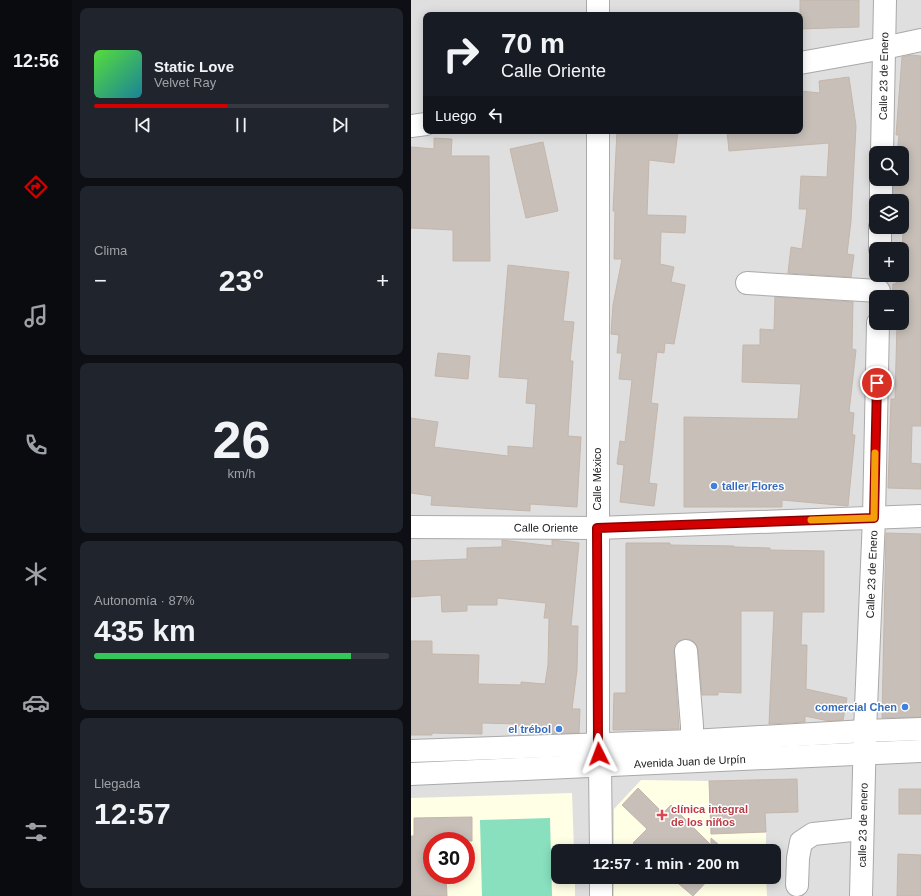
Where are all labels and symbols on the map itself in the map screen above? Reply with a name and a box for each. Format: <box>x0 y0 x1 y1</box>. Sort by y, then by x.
street label: Calle 23 de Enero <box>877 32 890 120</box>
pin <box>860 366 894 400</box>
street label: Calle México <box>591 448 603 510</box>
place label: taller Flores <box>722 480 784 492</box>
marker: taller Flores <box>709 481 719 491</box>
street label: Calle Oriente <box>514 522 578 534</box>
street label: Calle 23 de Enero <box>864 530 879 618</box>
place label: comercial Chen <box>815 701 897 713</box>
marker: comercial Chen <box>900 702 910 712</box>
place label: el trébol <box>508 723 551 735</box>
marker: el trébol <box>554 724 564 734</box>
position arrow <box>578 733 620 775</box>
street label: Avenida Juan de Urpín <box>634 753 746 770</box>
street label: calle 23 de enero <box>856 783 870 867</box>
place label: clínica integral de los niños <box>671 803 748 828</box>
marker: clínica integral de los niños <box>656 809 668 821</box>
speed limit sign: 30 <box>423 832 475 884</box>

